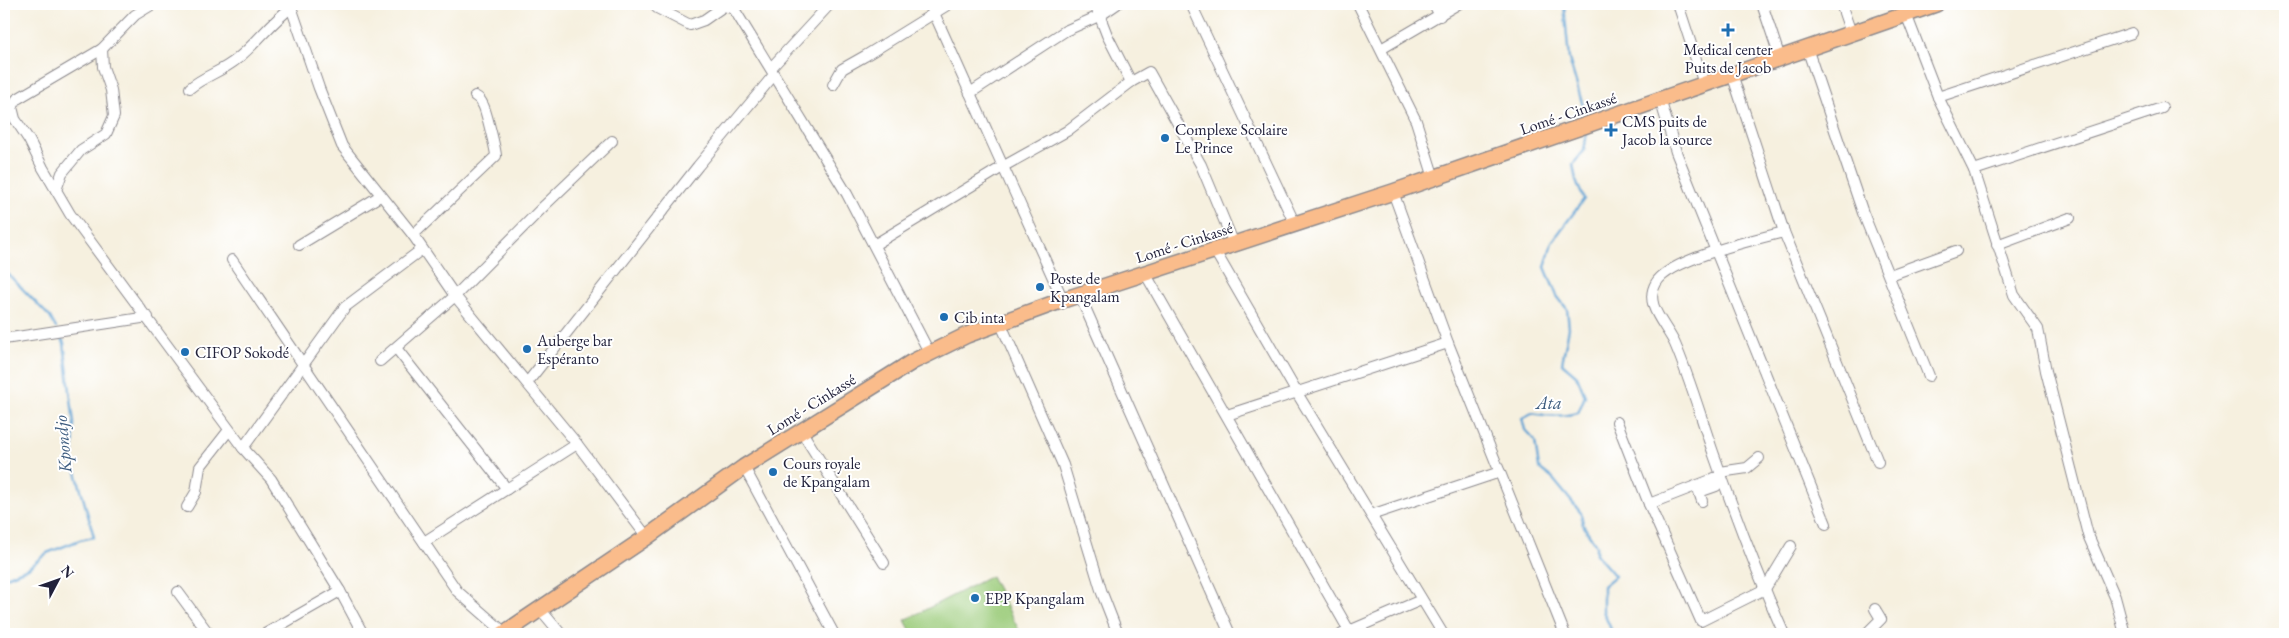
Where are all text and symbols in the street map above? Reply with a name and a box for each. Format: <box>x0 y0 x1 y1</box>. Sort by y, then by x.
marker: Medical center Puits de Jacob <box>1721 23 1735 37</box>
place label: Medical center Puits de Jacob <box>1683 39 1773 78</box>
street label: Lomé - Cinkassé <box>1517 87 1619 140</box>
place label: CMS puits de Jacob la source <box>1620 111 1712 150</box>
place label: Complexe Scolaire Le Prince <box>1175 119 1288 158</box>
marker: CMS puits de Jacob la source <box>1604 123 1618 137</box>
marker: Complexe Scolaire Le Prince <box>1159 132 1171 144</box>
street label: Lomé - Cinkassé <box>1133 217 1235 268</box>
place label: Poste de Kpangalam <box>1050 268 1120 307</box>
marker: Poste de Kpangalam <box>1034 281 1046 293</box>
place label: Cib inta <box>954 307 1005 328</box>
marker: Cib inta <box>938 311 950 323</box>
place label: Auberge bar Espéranto <box>536 330 613 369</box>
place label: CIFOP Sokodé <box>195 342 289 363</box>
marker: Auberge bar Espéranto <box>521 343 533 355</box>
marker: CIFOP Sokodé <box>179 346 191 358</box>
street label: Lomé - Cinkassé <box>763 369 860 440</box>
water label: Ata <box>1534 391 1562 414</box>
water label: Kpondjo <box>49 414 78 475</box>
place label: Cours royale de Kpangalam <box>783 453 871 492</box>
marker: Cours royale de Kpangalam <box>767 466 779 478</box>
north arrow <box>32 556 82 606</box>
text: N <box>57 561 79 582</box>
place label: EPP Kpangalam <box>985 588 1085 609</box>
marker: EPP Kpangalam <box>969 592 981 604</box>

